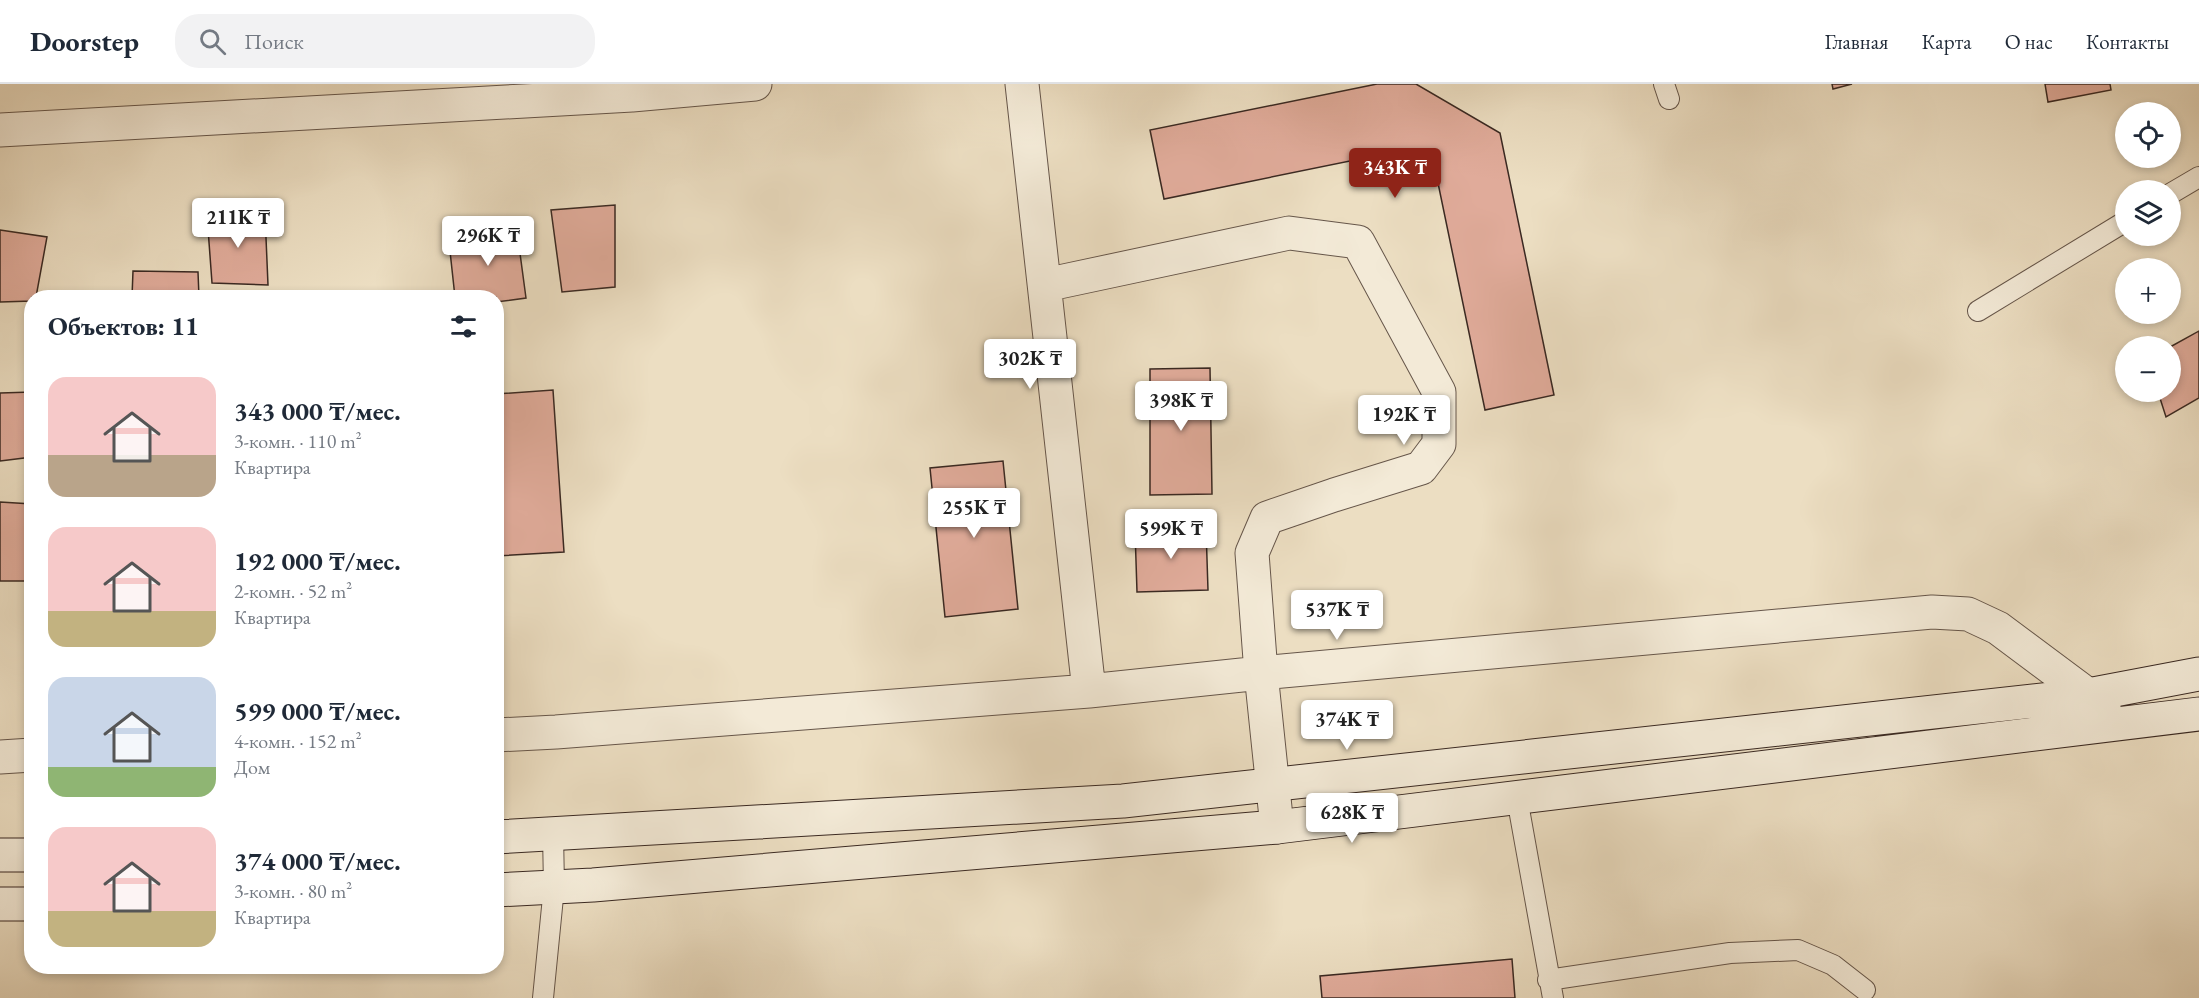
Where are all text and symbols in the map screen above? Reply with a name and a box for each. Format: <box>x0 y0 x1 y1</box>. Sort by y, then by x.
search box <box>175 14 595 68</box>
text: Doorstep <box>30 23 139 59</box>
icon: search <box>196 25 229 58</box>
text: Поиск <box>244 27 304 56</box>
text: Главная <box>1824 28 1888 55</box>
text: Карта <box>1921 28 1972 55</box>
text: О нас <box>2005 28 2053 55</box>
text: Контакты <box>2086 28 2169 55</box>
map controls <box>2115 102 2181 402</box>
button: locate <box>2115 102 2181 168</box>
pin: 343K ₸ <box>1346 148 1444 199</box>
text: 343K ₸ <box>1363 154 1427 180</box>
button: layers <box>2115 180 2181 246</box>
pin: 211K ₸ <box>189 198 287 249</box>
text: 211K ₸ <box>206 204 270 230</box>
pin: 296K ₸ <box>439 216 537 267</box>
text: 296K ₸ <box>456 222 520 248</box>
button: + <box>2115 258 2181 324</box>
text: Объектов: 11 <box>48 309 199 343</box>
icon: filters <box>447 310 480 343</box>
button: − <box>2115 336 2181 402</box>
pin: 302K ₸ <box>981 339 1079 390</box>
text: 302K ₸ <box>998 345 1062 371</box>
pin: 398K ₸ <box>1132 381 1230 432</box>
text: 398K ₸ <box>1149 387 1213 413</box>
text: 343 000 ₸/мес. <box>234 394 401 428</box>
pin: 192K ₸ <box>1355 395 1453 446</box>
icon: home <box>96 401 168 473</box>
text: 192K ₸ <box>1372 401 1436 427</box>
text: 3-комн. · 110 m² <box>234 428 362 454</box>
text: Квартира <box>234 454 311 480</box>
pin: 255K ₸ <box>925 488 1023 539</box>
text: 255K ₸ <box>942 494 1006 520</box>
pin: 599K ₸ <box>1122 509 1220 560</box>
text: 599K ₸ <box>1139 515 1203 541</box>
text: 192 000 ₸/мес. <box>234 544 401 578</box>
icon: home <box>96 551 168 623</box>
text: 2-комн. · 52 m² <box>234 578 352 604</box>
pin: 537K ₸ <box>1288 590 1386 641</box>
text: 537K ₸ <box>1305 596 1369 622</box>
text: Квартира <box>234 604 311 630</box>
text: 599 000 ₸/мес. <box>234 694 401 728</box>
pin: 374K ₸ <box>1298 700 1396 751</box>
icon: home <box>96 701 168 773</box>
text: 374K ₸ <box>1315 706 1379 732</box>
text: 4-комн. · 152 m² <box>234 728 362 754</box>
text: Дом <box>234 754 270 780</box>
pin: 628K ₸ <box>1303 793 1401 844</box>
text: 628K ₸ <box>1320 799 1384 825</box>
text: 374 000 ₸/мес. <box>234 844 401 878</box>
icon: home <box>96 851 168 923</box>
text: 3-комн. · 80 m² <box>234 878 352 904</box>
text: Квартира <box>234 904 311 930</box>

